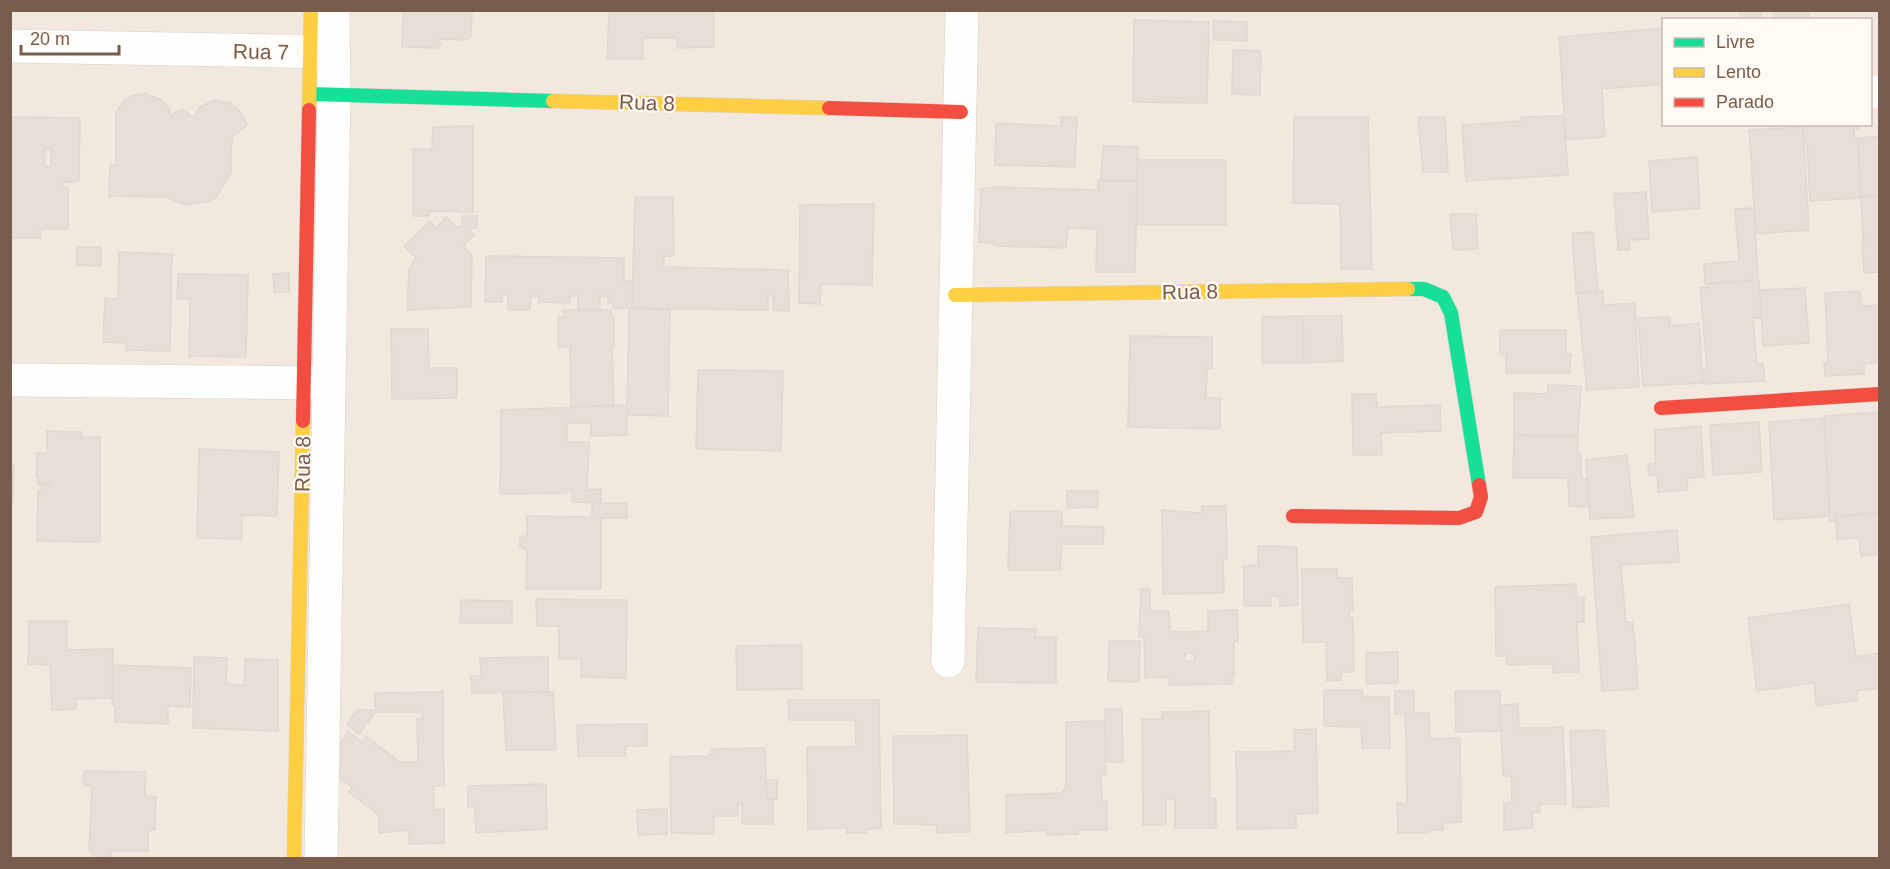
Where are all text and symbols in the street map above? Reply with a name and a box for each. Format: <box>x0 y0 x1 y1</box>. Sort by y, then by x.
scale bar <box>21 18 118 56</box>
legend <box>1662 18 1872 126</box>
text: 20 m <box>30 29 70 49</box>
text: Livre <box>1716 32 1755 52</box>
street label: Rua 7 <box>233 40 289 63</box>
text: Lento <box>1716 62 1761 82</box>
street label: Rua 8 <box>619 90 675 115</box>
text: Parado <box>1716 92 1774 112</box>
street label: Rua 8 <box>1162 280 1218 303</box>
street label: Rua 8 <box>291 436 314 492</box>

